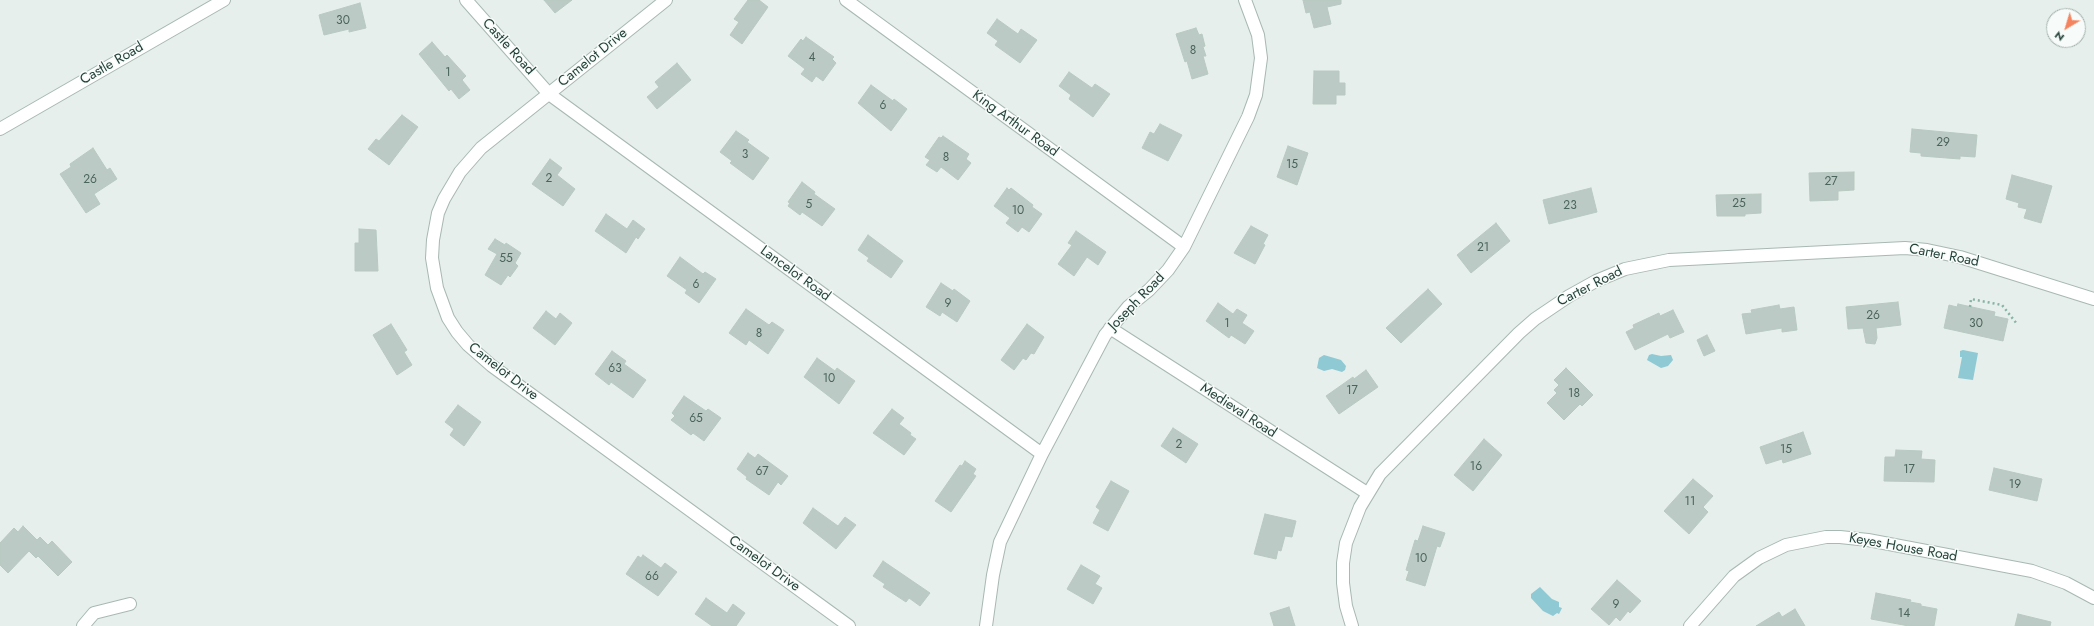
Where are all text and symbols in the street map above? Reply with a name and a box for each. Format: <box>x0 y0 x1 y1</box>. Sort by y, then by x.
north arrow <box>2046 8 2086 48</box>
house number: 30 <box>336 14 350 28</box>
street label: Castle Road <box>478 15 538 79</box>
street label: Camelot Drive <box>555 25 631 91</box>
text: N <box>2051 28 2068 46</box>
street label: Castle Road <box>77 39 147 89</box>
house number: 8 <box>1190 44 1196 58</box>
house number: 4 <box>809 51 815 65</box>
house number: 1 <box>445 66 451 80</box>
street label: King Arthur Road <box>969 87 1061 161</box>
house number: 6 <box>880 99 886 113</box>
house number: 29 <box>1936 136 1950 150</box>
house number: 3 <box>742 148 748 162</box>
house number: 8 <box>943 151 949 165</box>
house number: 15 <box>1286 158 1298 172</box>
house number: 2 <box>546 172 552 186</box>
house number: 26 <box>83 173 97 187</box>
house number: 27 <box>1824 175 1838 189</box>
house number: 25 <box>1732 197 1746 211</box>
house number: 5 <box>806 198 812 212</box>
house number: 23 <box>1563 199 1577 213</box>
house number: 10 <box>1012 204 1024 218</box>
house number: 21 <box>1477 241 1489 255</box>
street label: Carter Road <box>1908 241 1980 271</box>
street label: Lancelot Road <box>757 243 833 305</box>
house number: 55 <box>499 252 513 266</box>
street label: Carter Road <box>1555 263 1625 311</box>
street label: Joseph Road <box>1105 270 1169 334</box>
house number: 6 <box>693 278 699 292</box>
house number: 9 <box>945 297 951 311</box>
house number: 26 <box>1866 309 1880 323</box>
house number: 1 <box>1224 317 1230 331</box>
house number: 30 <box>1969 317 1983 331</box>
house number: 8 <box>756 327 762 341</box>
street label: Camelot Drive <box>465 340 541 404</box>
house number: 63 <box>608 362 622 376</box>
house number: 10 <box>823 372 835 386</box>
street label: Medieval Road <box>1197 380 1279 442</box>
house number: 17 <box>1346 384 1358 398</box>
house number: 18 <box>1568 387 1580 401</box>
house number: 65 <box>689 412 703 426</box>
house number: 2 <box>1176 438 1182 452</box>
house number: 15 <box>1780 443 1792 457</box>
house number: 16 <box>1470 460 1482 474</box>
house number: 17 <box>1903 463 1915 477</box>
house number: 67 <box>755 465 769 479</box>
house number: 19 <box>2009 478 2021 492</box>
house number: 11 <box>1685 495 1695 509</box>
street label: Keyes House Road <box>1848 530 1958 566</box>
street label: Camelot Drive <box>725 533 803 595</box>
house number: 10 <box>1415 552 1427 566</box>
house number: 66 <box>645 570 659 584</box>
house number: 9 <box>1613 598 1619 612</box>
house number: 14 <box>1898 607 1910 621</box>

